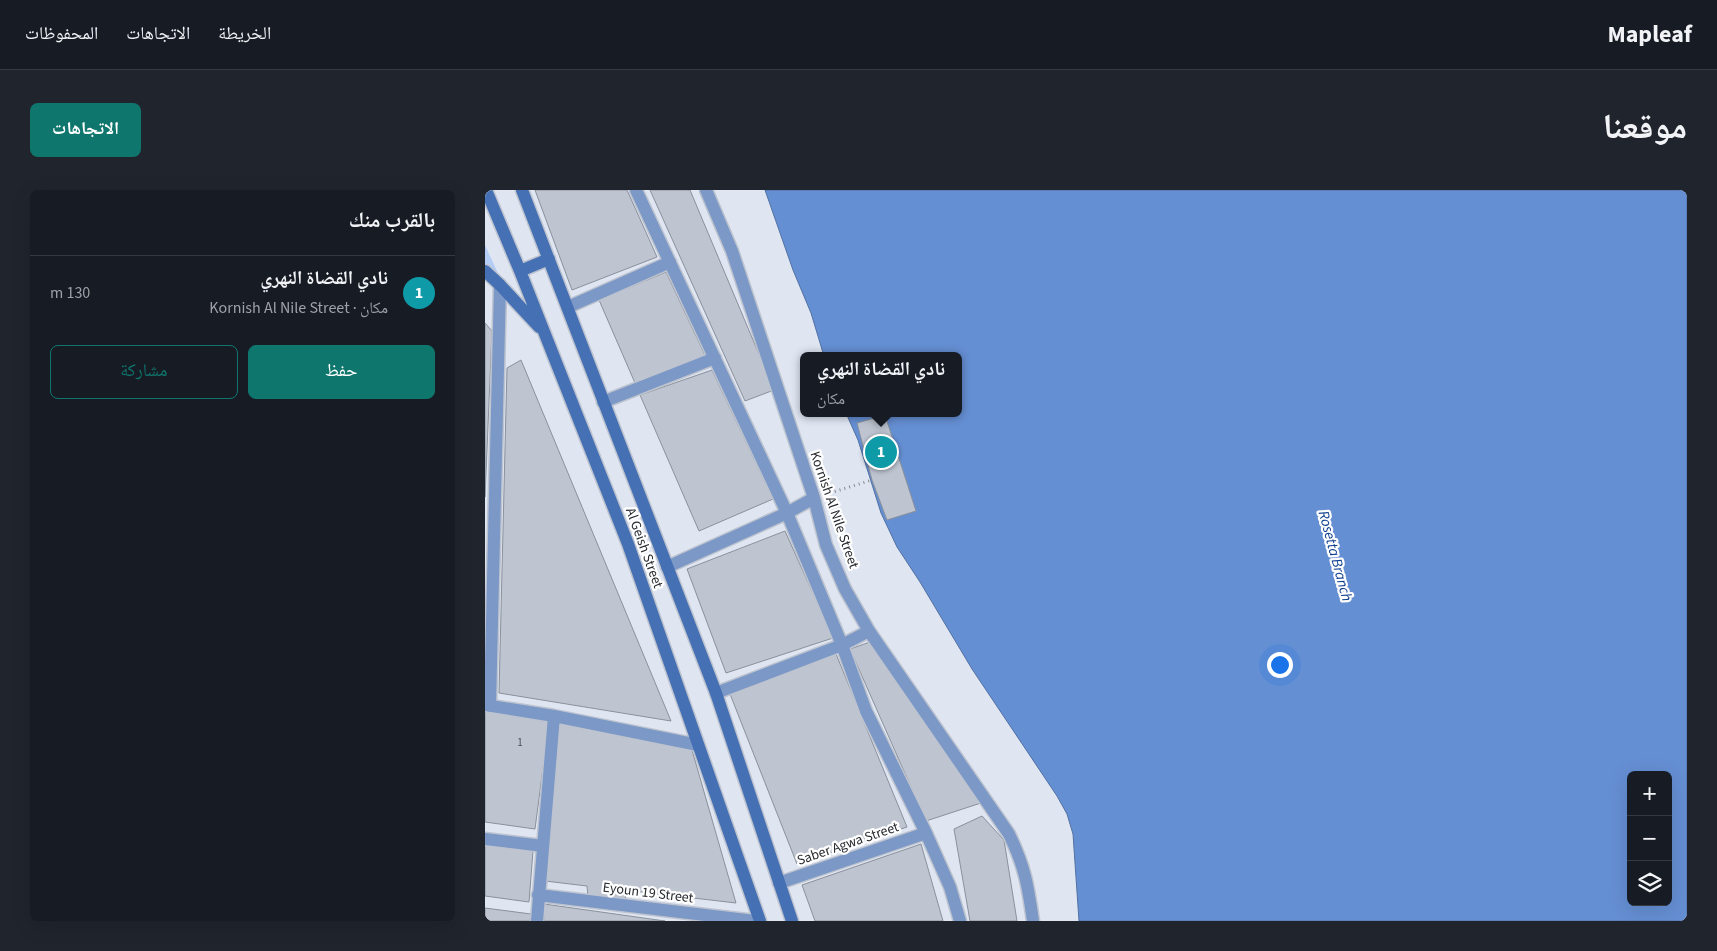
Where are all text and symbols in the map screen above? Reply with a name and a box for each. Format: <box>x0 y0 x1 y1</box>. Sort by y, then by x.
text: Mapleaf <box>1607 17 1692 52</box>
text: المحفوظات <box>25 21 98 46</box>
text: الاتجاهات <box>126 21 190 46</box>
text: الخريطة <box>218 21 271 46</box>
text: موقعنا <box>1602 102 1687 152</box>
button: الاتجاهات <box>30 103 141 157</box>
text: بالقرب منك <box>349 205 435 235</box>
text: نادي القضاة النهري <box>260 265 388 292</box>
text: 130 m <box>50 282 90 304</box>
text: 1 <box>415 282 423 304</box>
text: مكان · Kornish Al Nile Street <box>209 297 388 319</box>
button: مشاركة <box>50 345 238 399</box>
button: حفظ <box>248 345 435 399</box>
popup <box>800 352 962 417</box>
text: نادي القضاة النهري <box>817 356 945 383</box>
text: مكان <box>817 388 845 410</box>
pin: 1 <box>865 433 897 471</box>
street label: Kornish Al Nile Street <box>805 449 864 572</box>
street label: Al Geish Street <box>620 505 668 591</box>
water label: Rosetta Branch <box>1313 508 1357 604</box>
your location <box>1267 652 1293 678</box>
house number: 1 <box>517 735 523 750</box>
map controls <box>1627 771 1672 906</box>
button: + <box>1627 771 1672 816</box>
button: − <box>1627 816 1672 861</box>
street label: Saber Agwa Street <box>794 817 902 871</box>
button: layers <box>1627 861 1672 906</box>
street label: Eyoun 19 Street <box>602 878 695 909</box>

